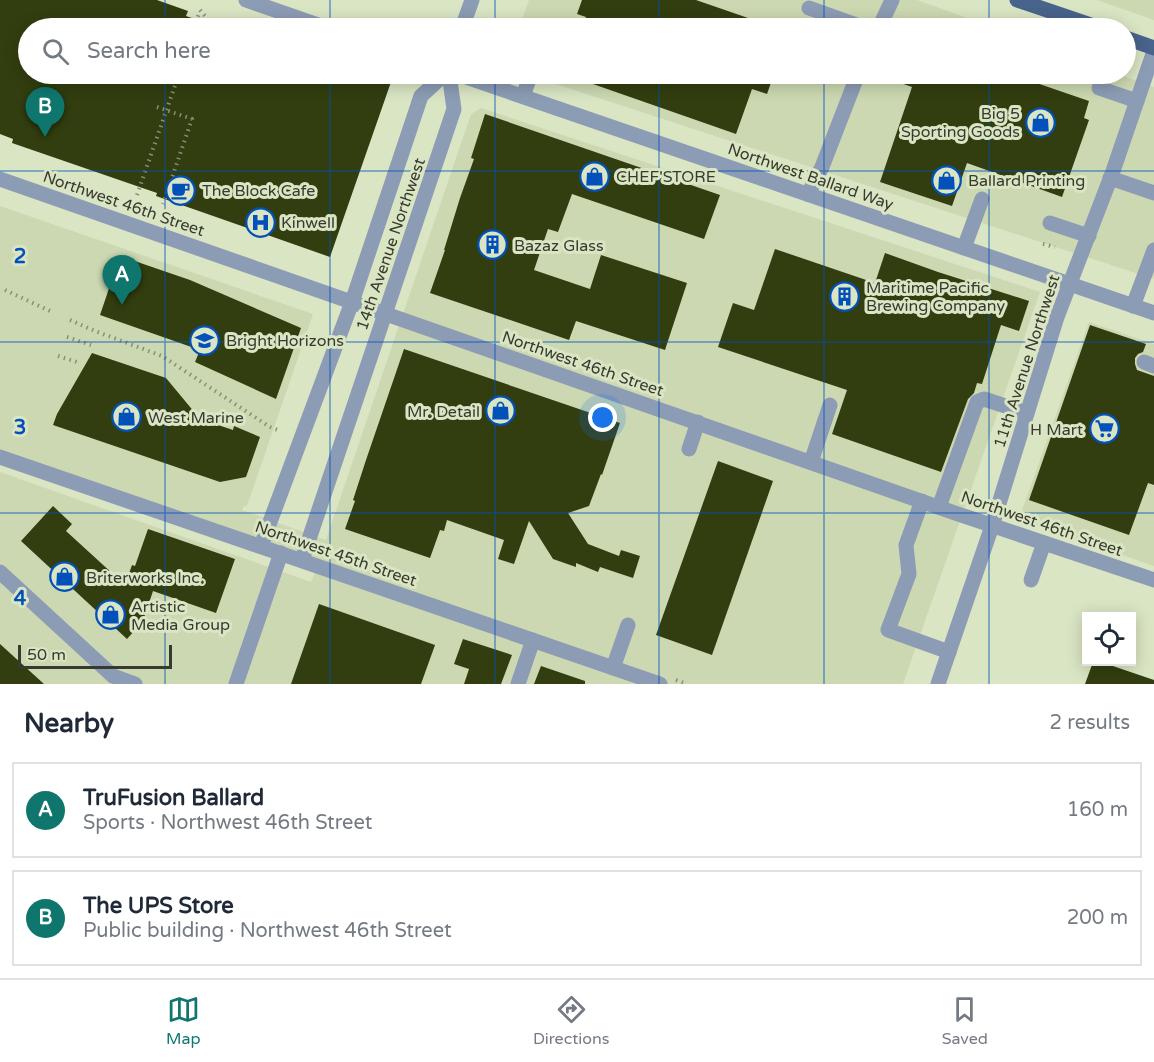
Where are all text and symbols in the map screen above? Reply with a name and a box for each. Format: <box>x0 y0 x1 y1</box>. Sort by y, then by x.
search box <box>18 18 1136 84</box>
icon: search <box>39 35 72 68</box>
text: Search here <box>87 38 211 64</box>
pin: B <box>26 88 64 137</box>
place label: Big 5 Sporting Goods <box>901 104 1020 142</box>
shop icon: Big 5 Sporting Goods <box>1025 106 1057 138</box>
street label: Northwest Ballard Way <box>725 139 897 215</box>
street label: 14th Avenue Northwest <box>352 155 430 333</box>
shop icon: CHEF'STORE <box>579 160 611 192</box>
shop icon: Ballard Printing <box>931 164 963 196</box>
street label: Northwest 46th Street <box>40 167 207 241</box>
place label: CHEF'STORE <box>616 167 716 187</box>
place label: Ballard Printing <box>968 171 1085 191</box>
cafe icon: The Block Cafe <box>165 174 197 206</box>
place label: The Block Cafe <box>202 181 315 201</box>
hospital icon: Kinwell <box>244 206 276 238</box>
place label: Kinwell <box>281 213 335 233</box>
building icon: Bazaz Glass <box>477 229 509 261</box>
place label: Bazaz Glass <box>514 236 604 256</box>
text: 2 <box>14 245 26 269</box>
pin: A <box>102 256 142 305</box>
street label: 11th Avenue Northwest <box>989 272 1064 451</box>
place label: Maritime Pacific Brewing Company <box>866 278 1005 316</box>
building icon: Maritime Pacific Brewing Company <box>829 280 861 312</box>
school or university icon: Bright Horizons <box>189 324 221 356</box>
street label: Northwest 46th Street <box>499 327 666 401</box>
place label: Bright Horizons <box>226 331 344 351</box>
shop icon: Mr. Detail <box>485 395 517 427</box>
shop icon: West Marine <box>111 401 143 433</box>
place label: Mr. Detail <box>407 402 480 422</box>
your location <box>588 403 617 432</box>
place label: West Marine <box>148 408 244 428</box>
supermarket icon: H Mart <box>1088 413 1120 445</box>
text: 3 <box>14 416 26 440</box>
place label: H Mart <box>1030 420 1083 440</box>
street label: Northwest 46th Street <box>958 487 1125 561</box>
street label: Northwest 45th Street <box>252 517 419 591</box>
shop icon: Briterworks Inc. <box>49 561 81 593</box>
place label: Briterworks Inc. <box>86 568 204 588</box>
text: 4 <box>14 587 27 611</box>
place label: Artistic Media Group <box>131 597 230 635</box>
shop icon: Artistic Media Group <box>94 599 126 631</box>
map controls <box>1082 612 1136 666</box>
button: locate <box>1082 612 1136 666</box>
scale bar <box>18 642 172 670</box>
text: 50 m <box>27 645 66 665</box>
text: Nearby <box>24 708 114 739</box>
text: 2 results <box>1050 711 1130 735</box>
text: TruFusion Ballard <box>83 785 264 811</box>
text: A <box>38 798 53 822</box>
text: 160 m <box>1067 798 1128 822</box>
text: Sports · Northwest 46th Street <box>83 811 372 835</box>
text: The UPS Store <box>83 893 234 919</box>
text: B <box>39 906 52 930</box>
text: 200 m <box>1067 906 1128 930</box>
text: Public building · Northwest 46th Street <box>83 919 452 943</box>
tab: Map <box>166 993 201 1049</box>
tab: Directions <box>533 993 609 1049</box>
tab: Saved <box>942 993 988 1049</box>

